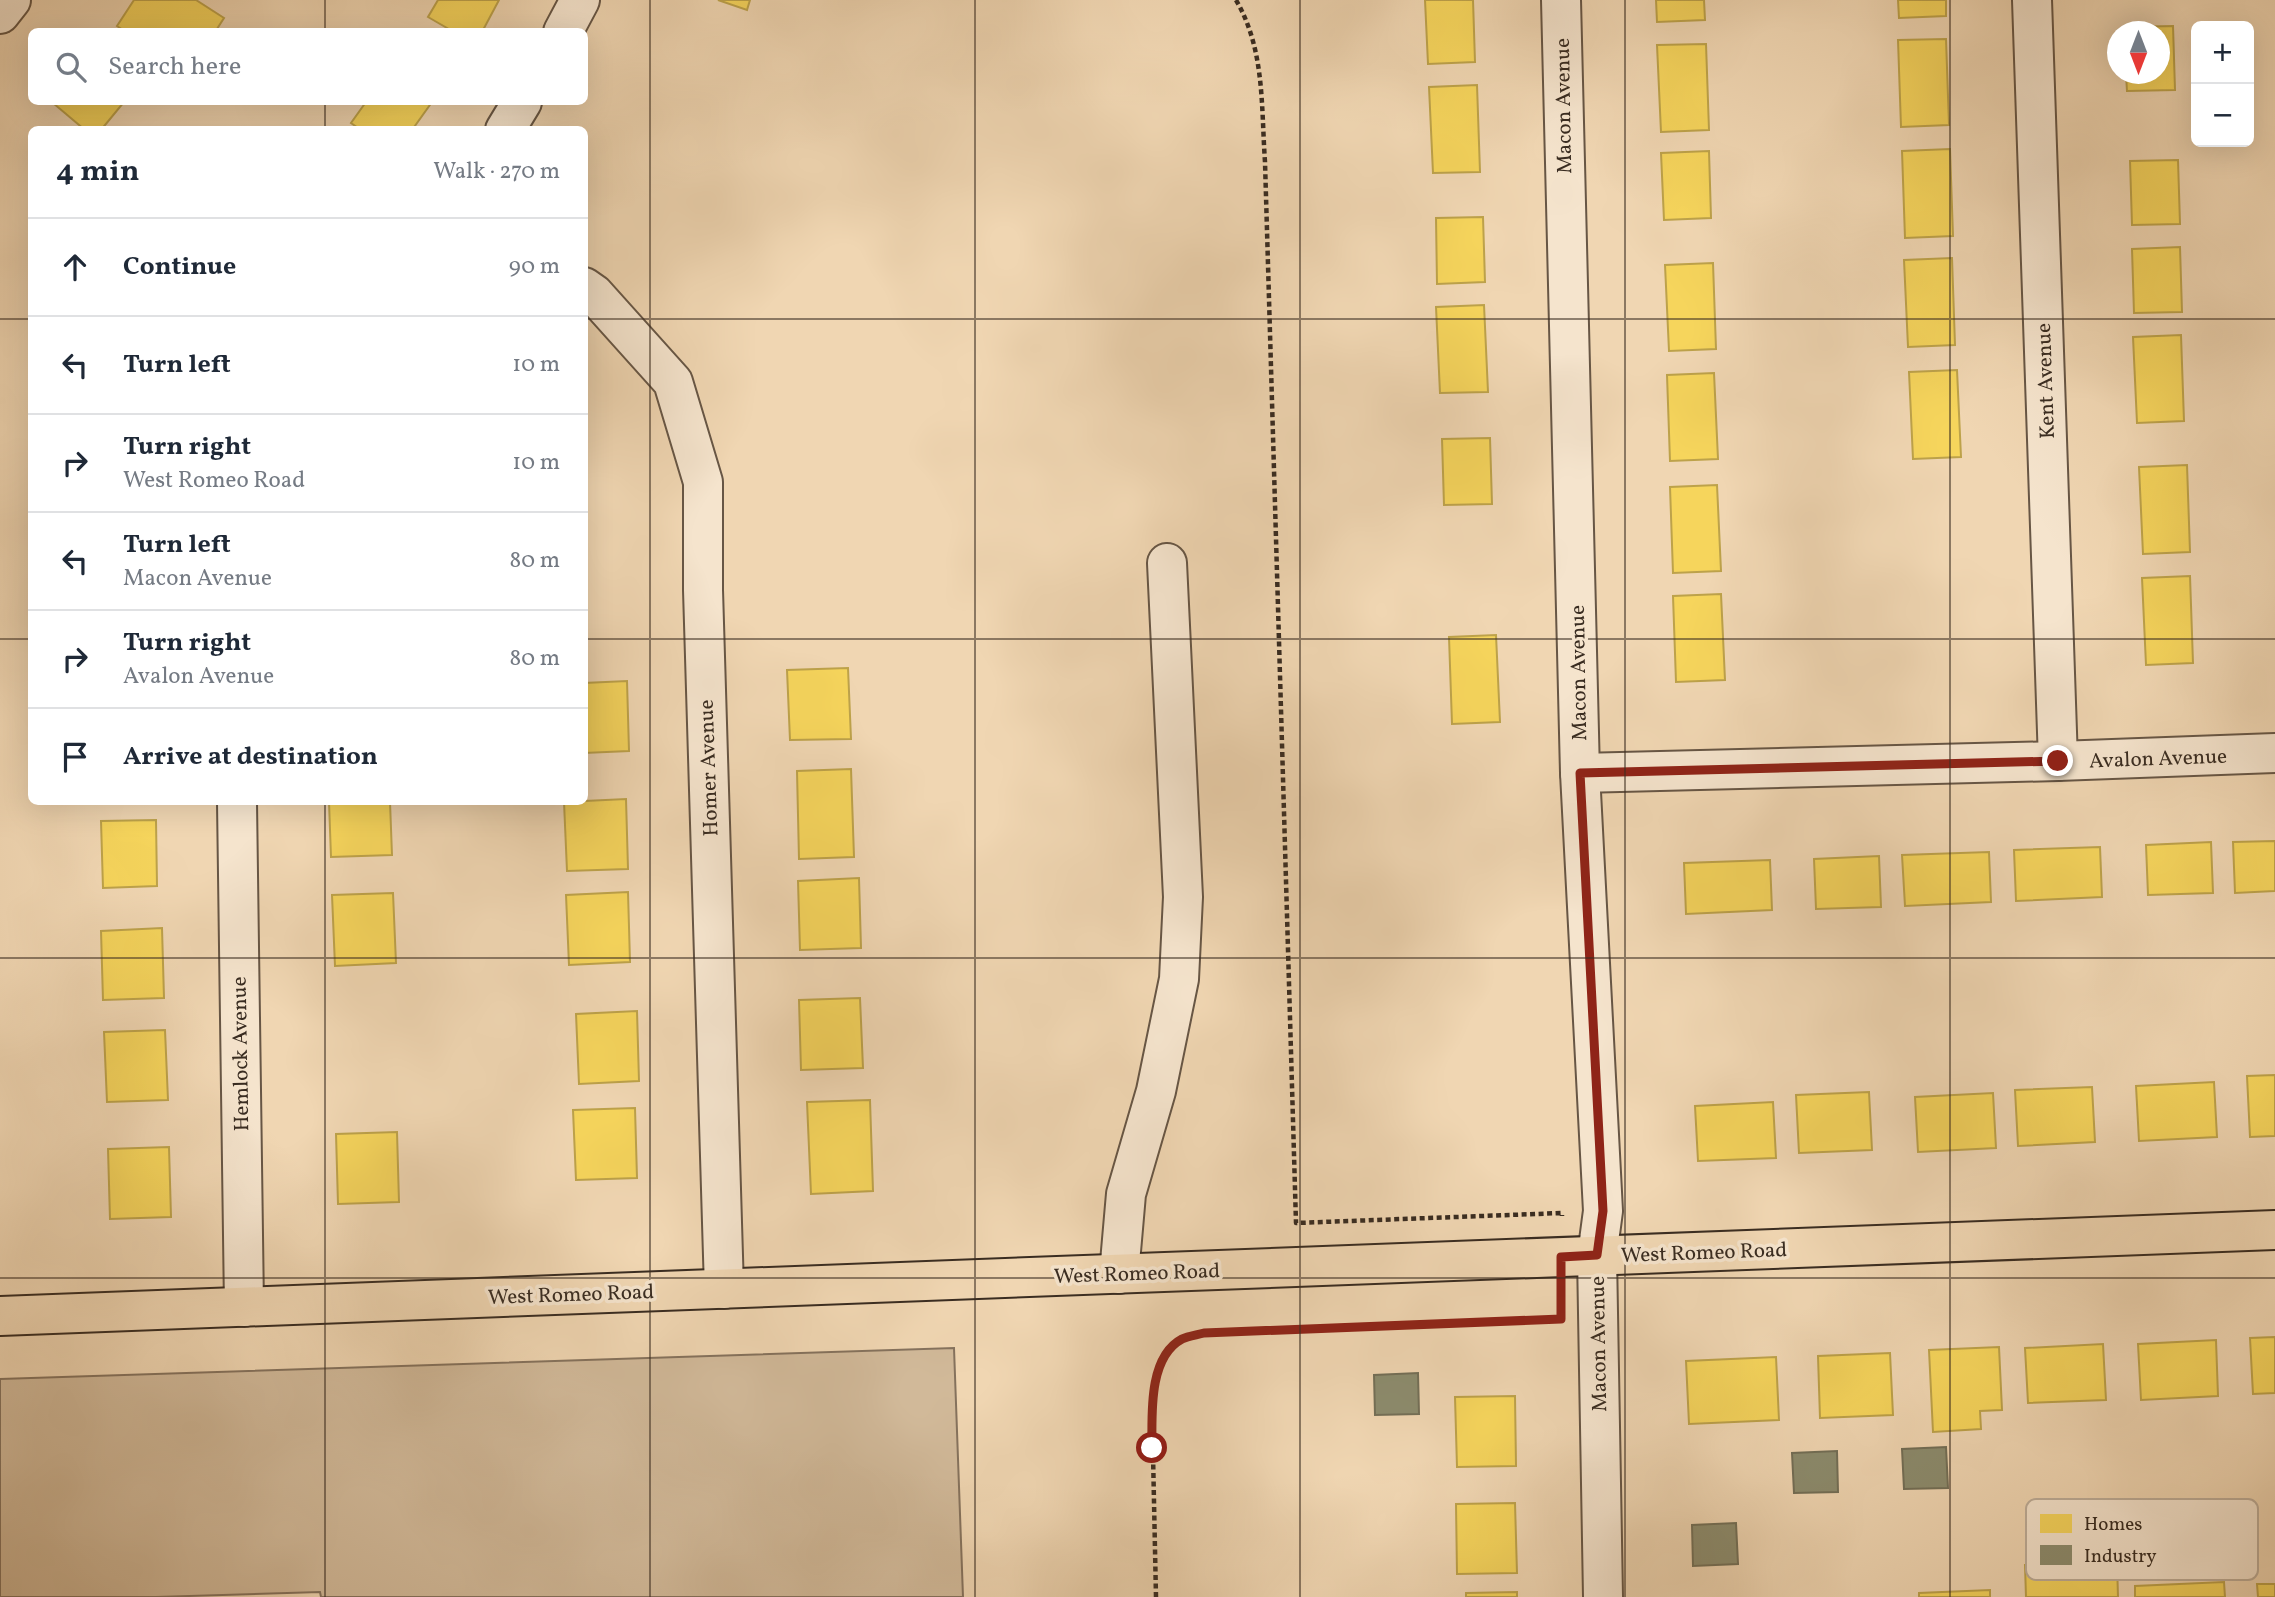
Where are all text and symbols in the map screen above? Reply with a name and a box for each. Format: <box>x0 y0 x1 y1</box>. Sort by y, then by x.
north arrow <box>2107 21 2170 84</box>
map controls <box>2191 21 2254 147</box>
button: + <box>2191 21 2254 84</box>
search box <box>28 28 588 105</box>
street label: Macon Avenue <box>1549 38 1580 174</box>
icon: search <box>52 48 90 86</box>
text: Search here <box>108 49 241 85</box>
button: − <box>2191 84 2254 147</box>
text: 4 min <box>56 151 140 193</box>
text: Walk · 270 m <box>433 156 560 188</box>
icon: ahead <box>56 248 94 286</box>
text: Continue <box>123 249 236 285</box>
text: 90 m <box>509 251 560 283</box>
street label: Kent Avenue <box>2030 322 2063 439</box>
icon: left <box>56 346 94 384</box>
text: Turn left <box>123 347 231 383</box>
text: 10 m <box>512 349 560 381</box>
text: Turn right <box>123 429 251 465</box>
icon: right <box>56 444 94 482</box>
text: 10 m <box>512 447 560 479</box>
text: West Romeo Road <box>123 465 305 497</box>
text: Turn left <box>123 527 231 563</box>
icon: left <box>56 542 94 580</box>
text: 80 m <box>510 545 560 577</box>
text: Macon Avenue <box>123 563 272 595</box>
street label: Macon Avenue <box>1564 605 1595 741</box>
text: Turn right <box>123 625 251 661</box>
icon: right <box>56 640 94 678</box>
text: 80 m <box>510 643 560 675</box>
text: Avalon Avenue <box>123 661 274 693</box>
street label: Homer Avenue <box>693 699 726 837</box>
icon: arrive <box>56 738 94 776</box>
text: Arrive at destination <box>123 739 378 775</box>
street label: Avalon Avenue <box>2089 743 2228 776</box>
route end <box>2042 745 2073 776</box>
street label: Hemlock Avenue <box>226 976 257 1132</box>
street label: West Romeo Road <box>1620 1236 1788 1271</box>
street label: West Romeo Road <box>1053 1257 1221 1292</box>
street label: Macon Avenue <box>1584 1276 1615 1412</box>
street label: West Romeo Road <box>487 1278 655 1313</box>
route start <box>1136 1432 1167 1463</box>
legend <box>2026 1499 2258 1580</box>
text: Homes <box>2084 1512 2142 1538</box>
text: Industry <box>2084 1544 2157 1570</box>

